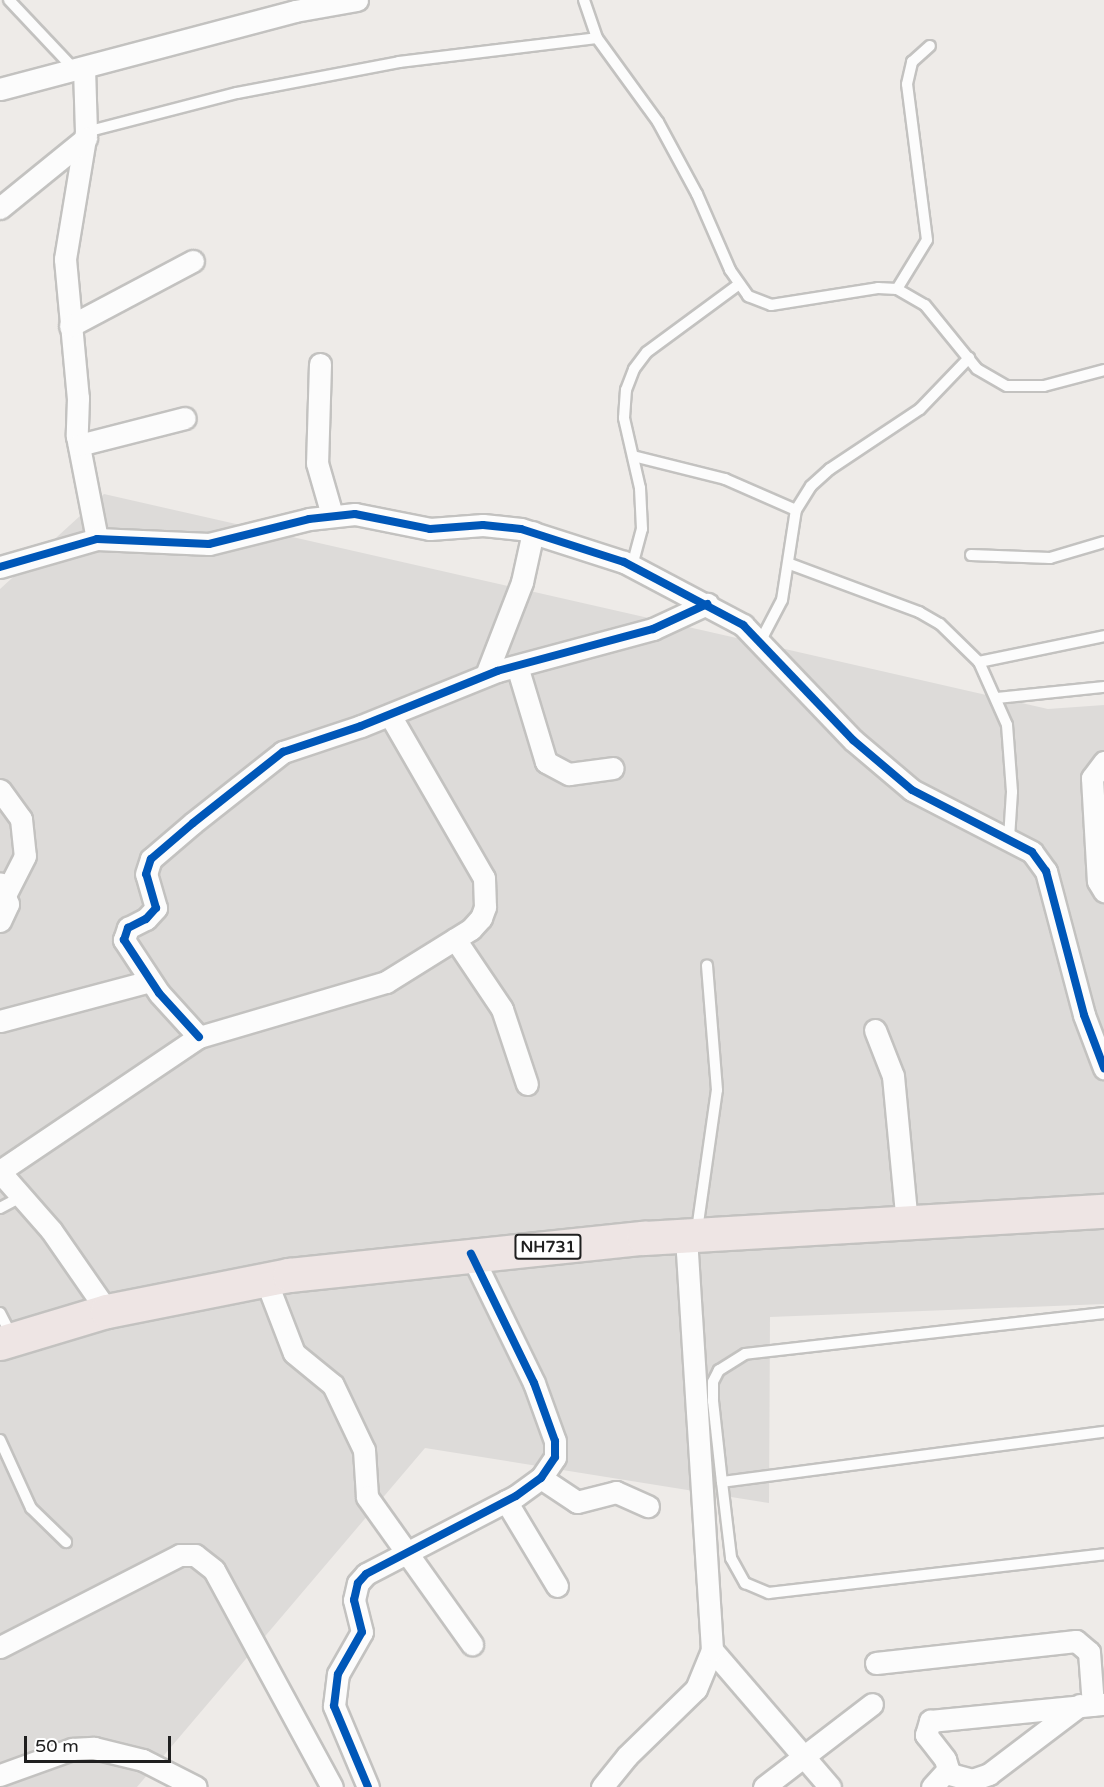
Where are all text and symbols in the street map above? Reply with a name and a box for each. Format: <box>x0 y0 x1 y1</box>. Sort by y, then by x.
road number: NH731 <box>514 1234 582 1260</box>
scale bar <box>27 1724 174 1762</box>
text: 50 m <box>35 1735 79 1757</box>

